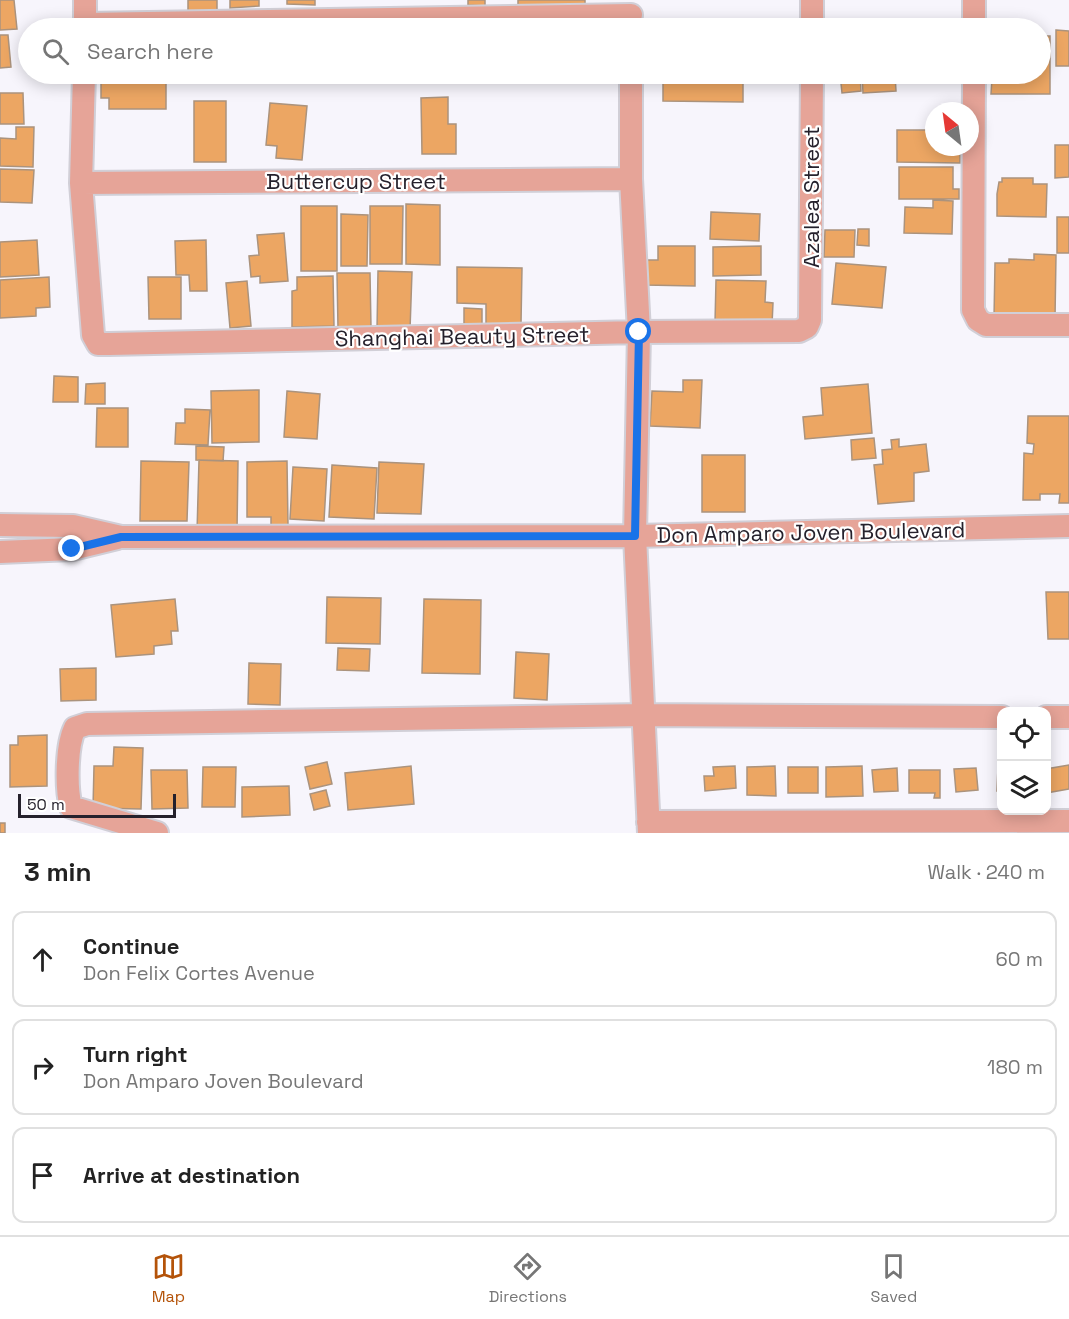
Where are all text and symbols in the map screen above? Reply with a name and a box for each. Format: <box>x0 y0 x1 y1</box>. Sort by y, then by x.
search box <box>18 18 1051 84</box>
icon: search <box>39 35 72 68</box>
text: Search here <box>87 37 214 65</box>
north arrow <box>925 102 979 156</box>
street label: Azalea Street <box>797 126 825 268</box>
street label: Buttercup Street <box>266 167 446 195</box>
route start <box>625 318 651 344</box>
street label: Shanghai Beauty Street <box>335 320 589 352</box>
street label: Don Amparo Joven Boulevard <box>656 515 966 549</box>
route end <box>58 535 84 561</box>
map controls <box>997 707 1051 815</box>
button: locate <box>997 707 1051 761</box>
button: layers <box>997 761 1051 815</box>
scale bar <box>18 791 176 818</box>
text: 50 m <box>27 794 65 815</box>
text: 3 min <box>24 855 92 889</box>
text: Walk · 240 m <box>927 859 1045 885</box>
text: Continue <box>83 932 179 960</box>
icon: ahead <box>26 943 59 976</box>
text: 60 m <box>996 946 1043 972</box>
text: Don Felix Cortes Avenue <box>83 960 315 986</box>
text: Turn right <box>83 1040 188 1068</box>
icon: right <box>26 1051 59 1084</box>
text: 180 m <box>987 1054 1043 1080</box>
text: Don Amparo Joven Boulevard <box>83 1068 364 1094</box>
icon: arrive <box>26 1159 59 1192</box>
text: Arrive at destination <box>83 1161 300 1189</box>
tab: Map <box>152 1250 185 1307</box>
tab: Directions <box>489 1250 567 1307</box>
tab: Saved <box>871 1250 917 1307</box>

